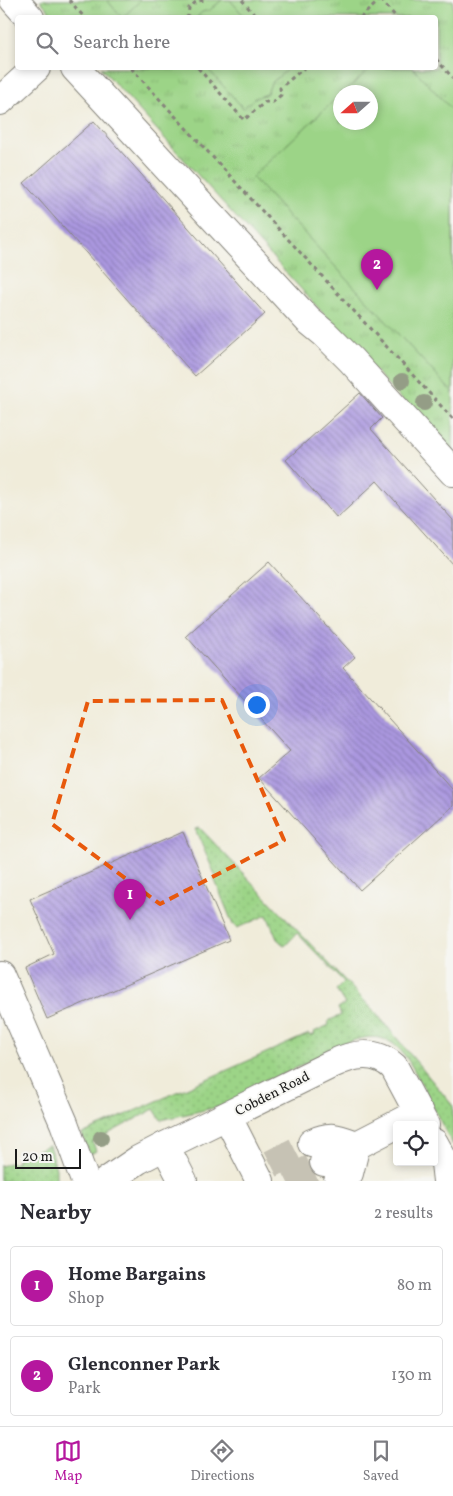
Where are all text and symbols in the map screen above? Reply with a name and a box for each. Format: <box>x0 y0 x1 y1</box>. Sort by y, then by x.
search box <box>15 15 438 70</box>
icon: search <box>33 29 61 57</box>
text: Search here <box>73 30 170 56</box>
north arrow <box>333 85 378 130</box>
pin: 2 <box>361 249 393 290</box>
your location <box>244 692 270 718</box>
pin: 1 <box>114 879 146 920</box>
street label: Cobden Road <box>232 1067 313 1121</box>
map controls <box>393 1121 438 1166</box>
button: locate <box>393 1121 438 1166</box>
scale bar <box>15 1146 81 1169</box>
text: 20 m <box>22 1148 53 1167</box>
text: Nearby <box>20 1199 91 1228</box>
text: 2 results <box>374 1203 433 1225</box>
text: Home Bargains <box>68 1262 206 1288</box>
text: 1 <box>34 1275 40 1297</box>
text: 80 m <box>397 1275 432 1297</box>
text: Shop <box>68 1288 104 1310</box>
text: Glenconner Park <box>68 1352 220 1378</box>
text: 2 <box>33 1365 41 1387</box>
text: 130 m <box>391 1365 432 1387</box>
text: Park <box>68 1378 101 1400</box>
tab: Map <box>54 1437 82 1486</box>
tab: Directions <box>190 1437 255 1486</box>
tab: Saved <box>363 1437 399 1486</box>

